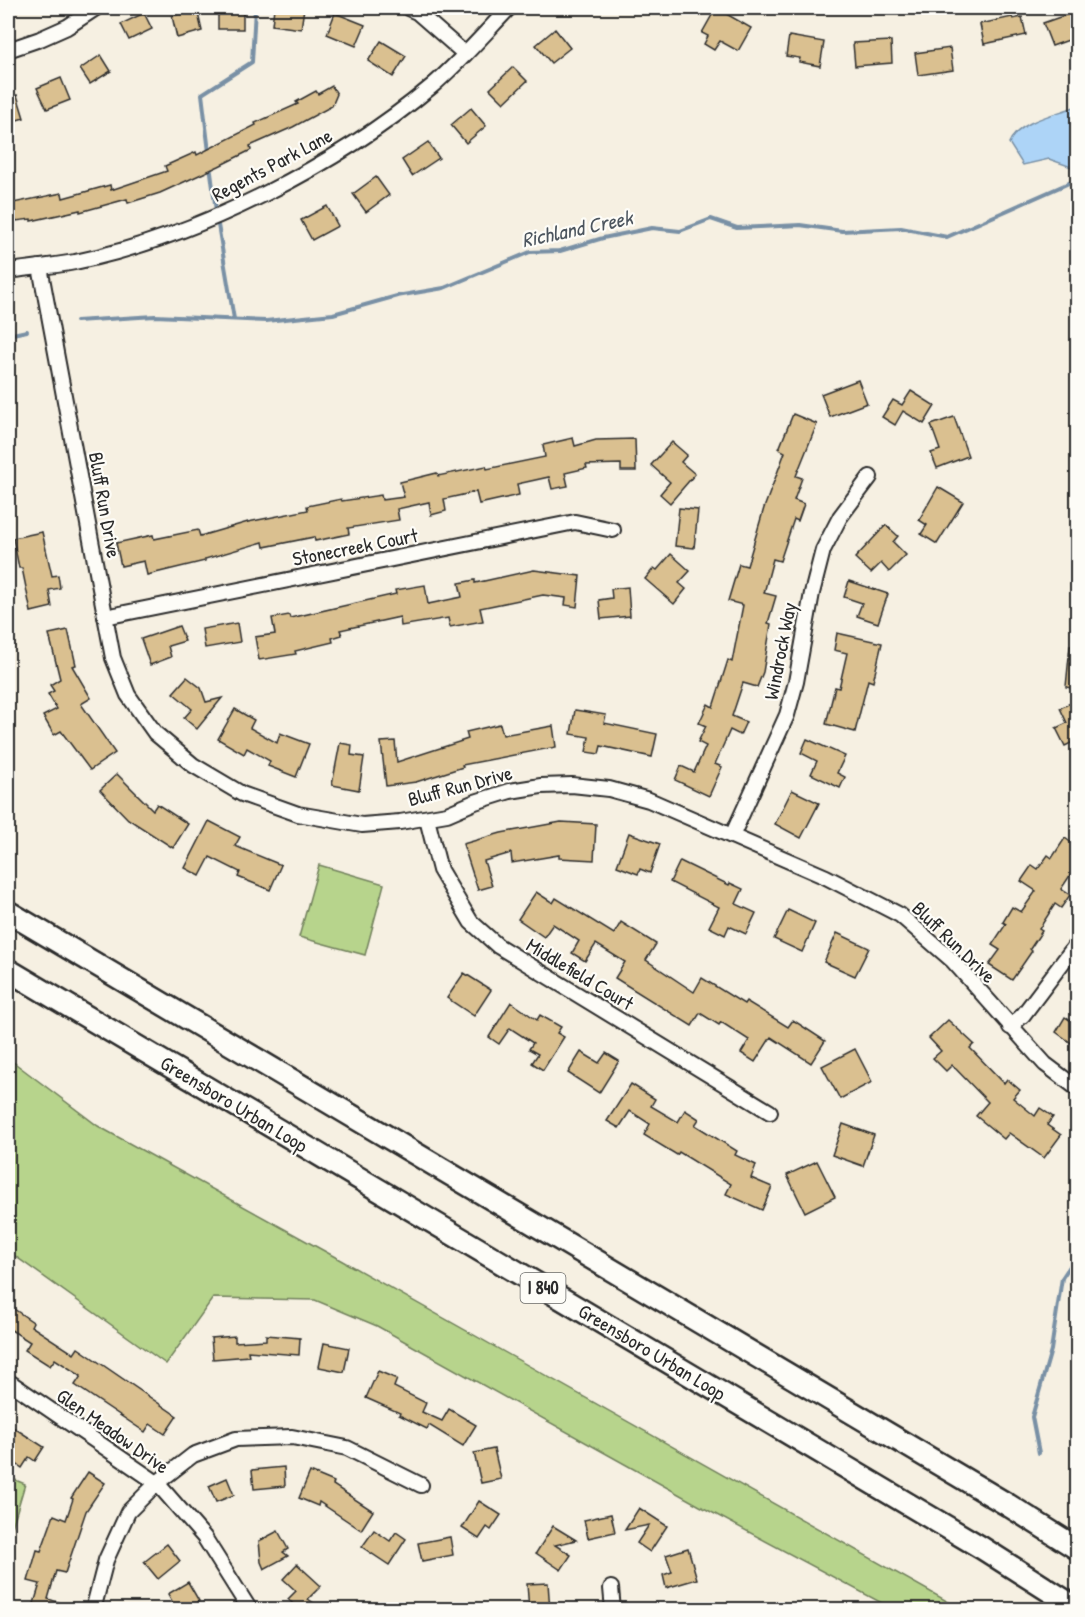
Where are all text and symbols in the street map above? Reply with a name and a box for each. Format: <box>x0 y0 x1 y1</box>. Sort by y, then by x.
street label: Regents Park Lane <box>207 122 337 208</box>
water label: Richland Creek <box>519 202 637 254</box>
street label: Bluff Run Drive <box>83 450 128 560</box>
street label: Stonecreek Court <box>290 521 421 572</box>
street label: Windrock Way <box>757 600 802 702</box>
street label: Bluff Run Drive <box>405 759 515 812</box>
street label: Bluff Run Drive <box>907 895 1002 989</box>
street label: Middlefield Court <box>522 931 640 1017</box>
street label: Greensboro Urban Loop <box>156 1049 313 1158</box>
road number: I 840 <box>520 1273 566 1303</box>
street label: Greensboro Urban Loop <box>574 1297 731 1406</box>
street label: Glen Meadow Drive <box>52 1382 175 1479</box>

